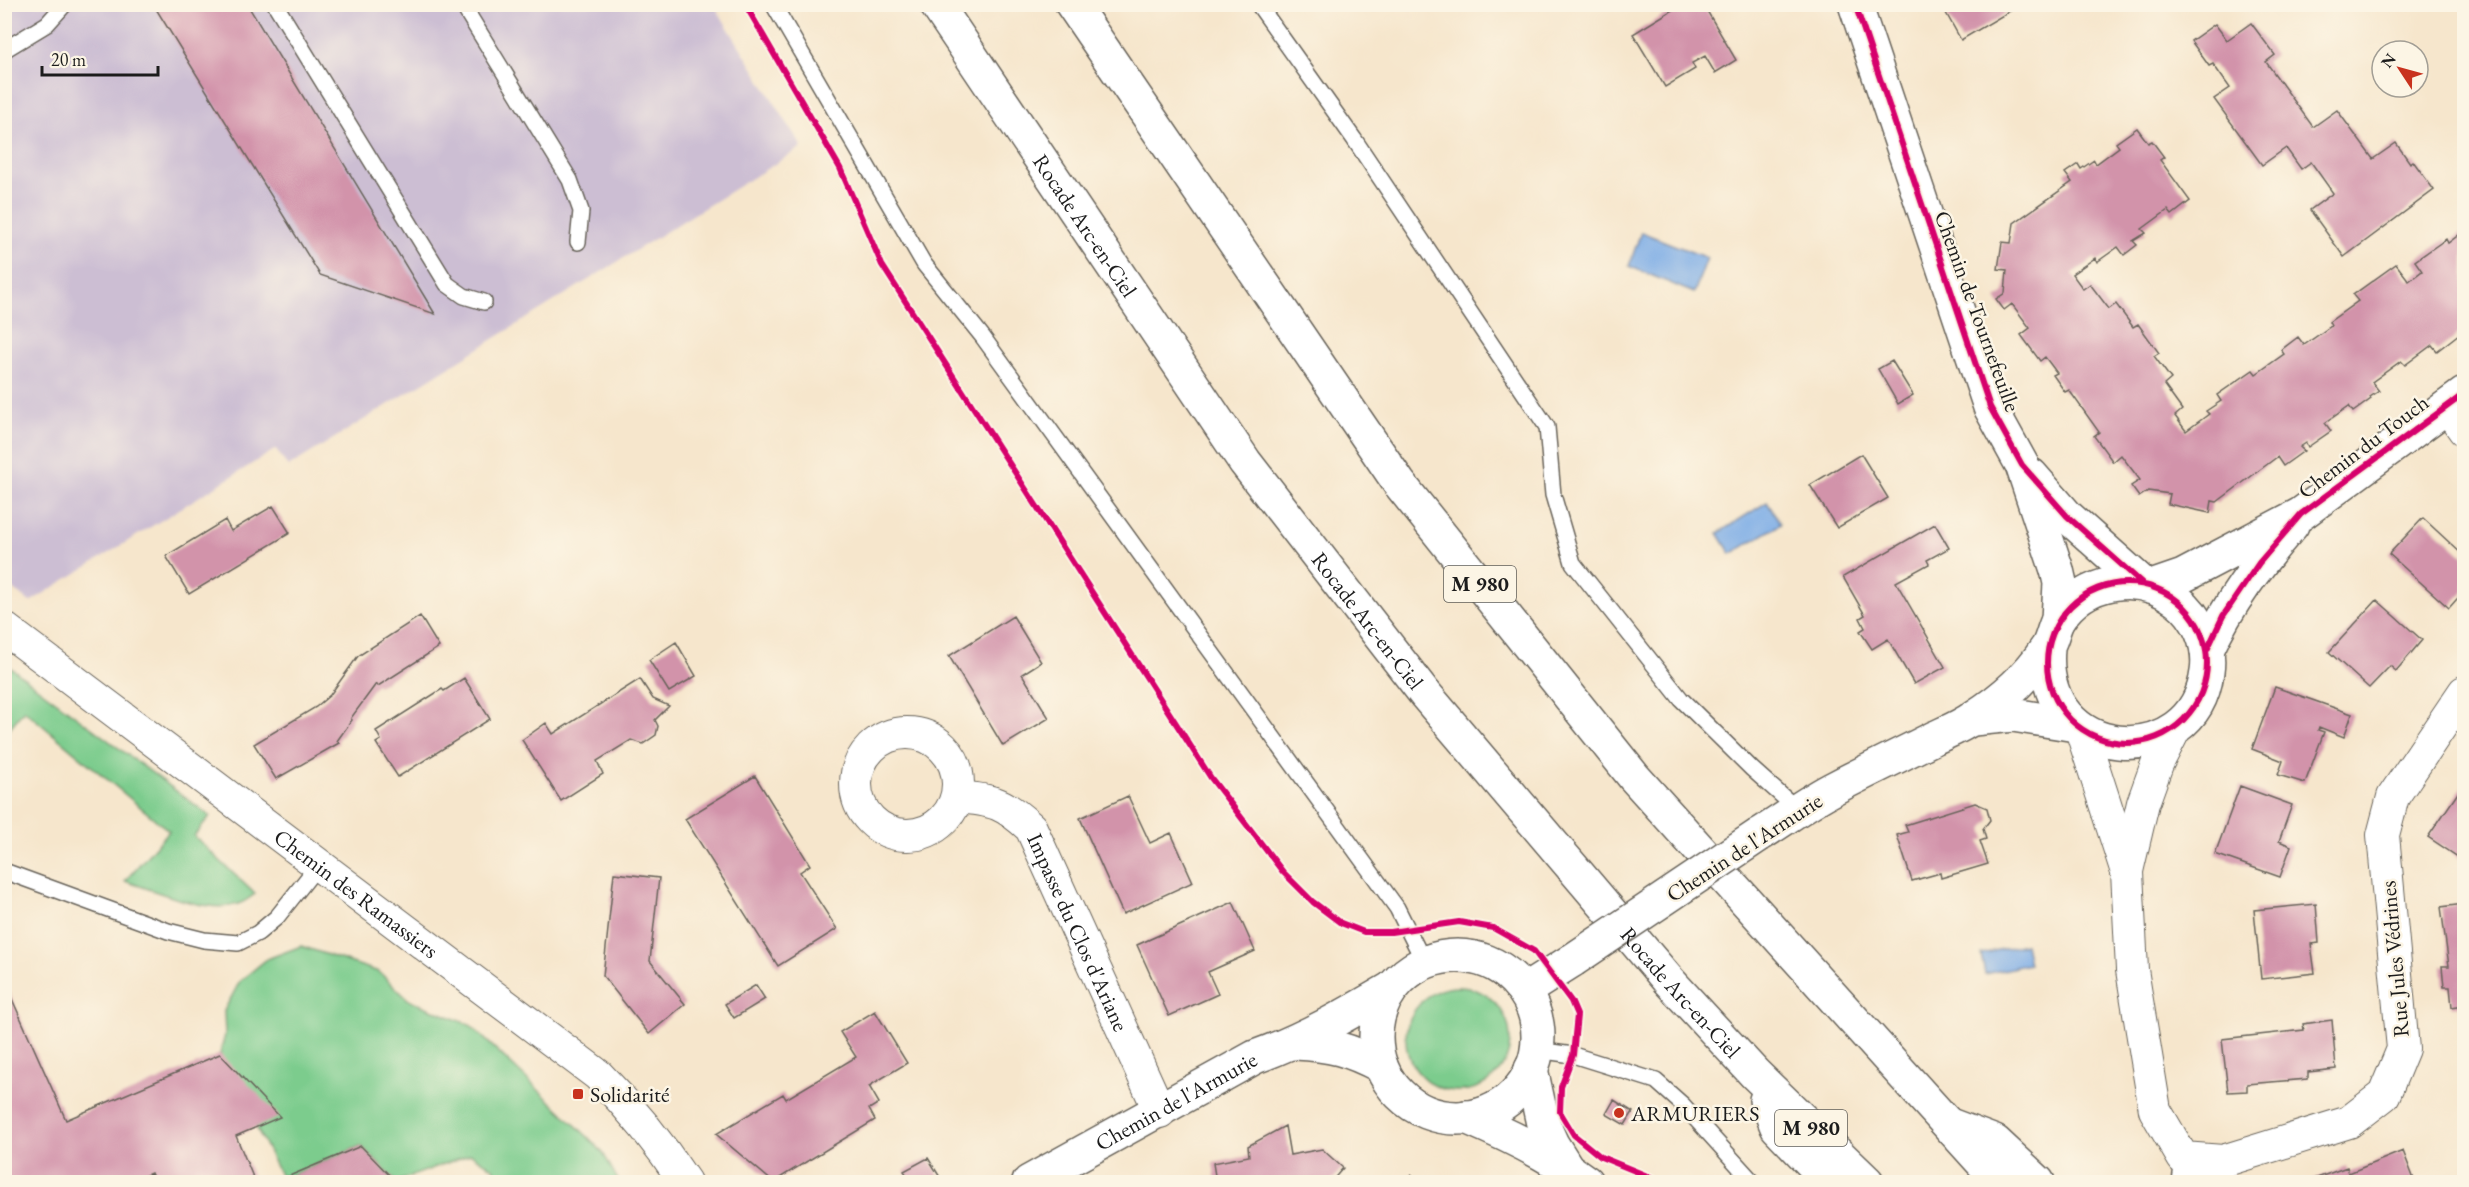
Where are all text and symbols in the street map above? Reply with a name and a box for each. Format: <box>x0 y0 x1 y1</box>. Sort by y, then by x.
scale bar <box>42 39 158 77</box>
north arrow <box>2370 39 2430 99</box>
text: 20 m <box>51 48 86 71</box>
text: N <box>2376 49 2401 72</box>
street label: Rocade Arc-en-Ciel <box>1026 148 1144 303</box>
street label: Chemin de Tournefeuille <box>1928 207 2028 416</box>
street label: Chemin du Touch <box>2292 388 2434 505</box>
street label: Rocade Arc-en-Ciel <box>1305 546 1430 696</box>
road number: M 980 <box>1444 566 1516 602</box>
street label: Chemin de l'Armurie <box>1661 786 1828 909</box>
street label: Chemin des Ramassiers <box>268 822 444 965</box>
street label: Impasse du Clos d'Ariane <box>1020 829 1136 1036</box>
street label: Rue Jules Védrines <box>2373 880 2416 1038</box>
street label: Rocade Arc-en-Ciel <box>1614 921 1747 1064</box>
street label: Chemin de l'Armurie <box>1090 1045 1263 1158</box>
place label: Solidarité <box>590 1080 670 1109</box>
marker: Solidarité <box>571 1087 585 1101</box>
place label: ARMURIERS <box>1630 1099 1759 1128</box>
marker: ARMURIERS <box>1612 1106 1626 1120</box>
road number: M 980 <box>1775 1110 1847 1146</box>

